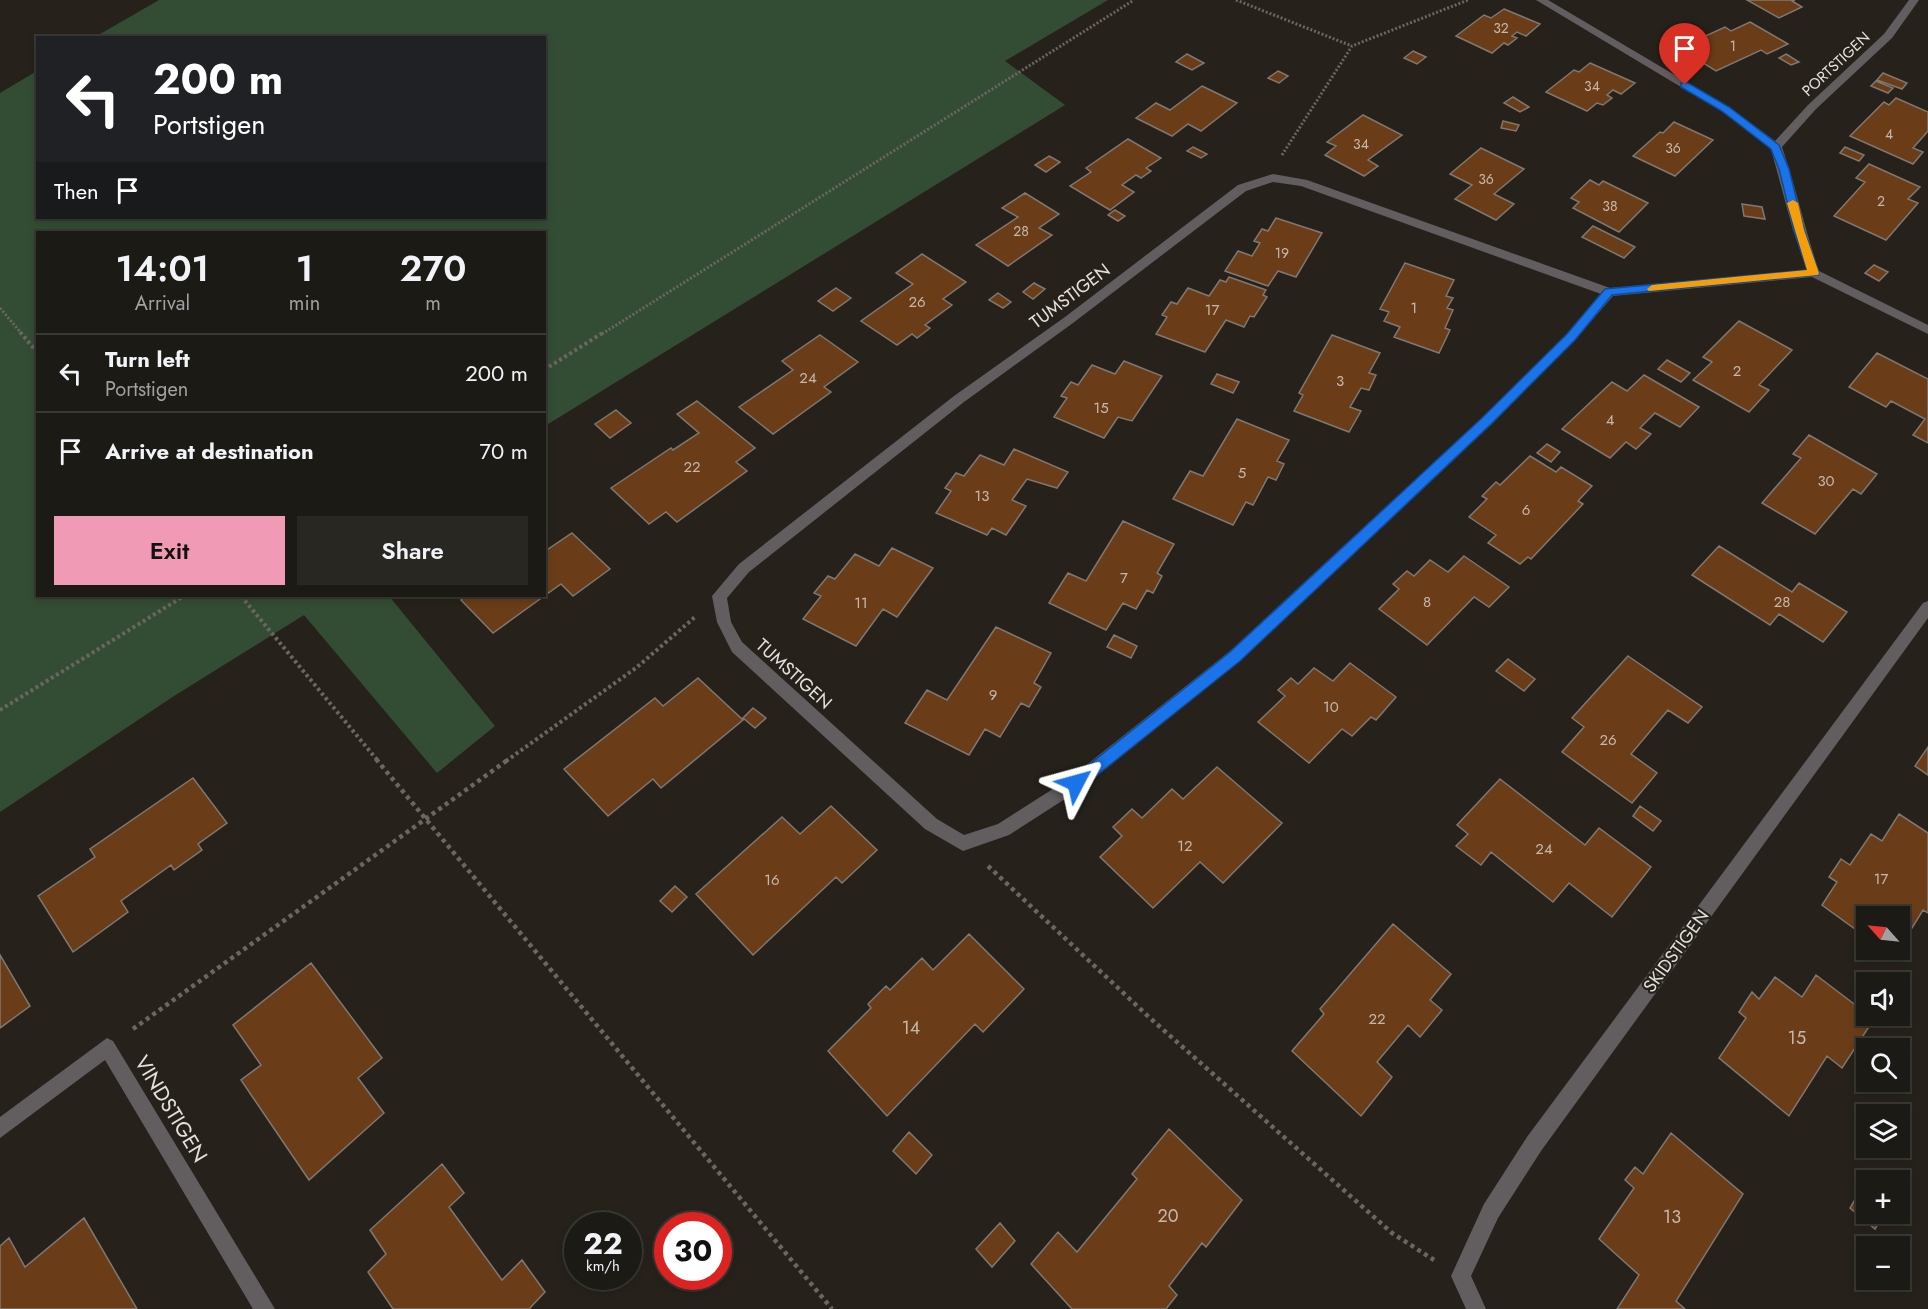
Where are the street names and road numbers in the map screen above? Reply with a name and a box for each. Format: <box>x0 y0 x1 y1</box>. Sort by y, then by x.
street label: PORTSTIGEN <box>1797 27 1875 101</box>
street label: TUMSTIGEN <box>1024 257 1116 335</box>
street label: TUMSTIGEN <box>750 633 838 715</box>
street label: SKIDSTIGEN <box>1637 904 1715 998</box>
street label: VINDSTIGEN <box>127 1050 215 1168</box>

